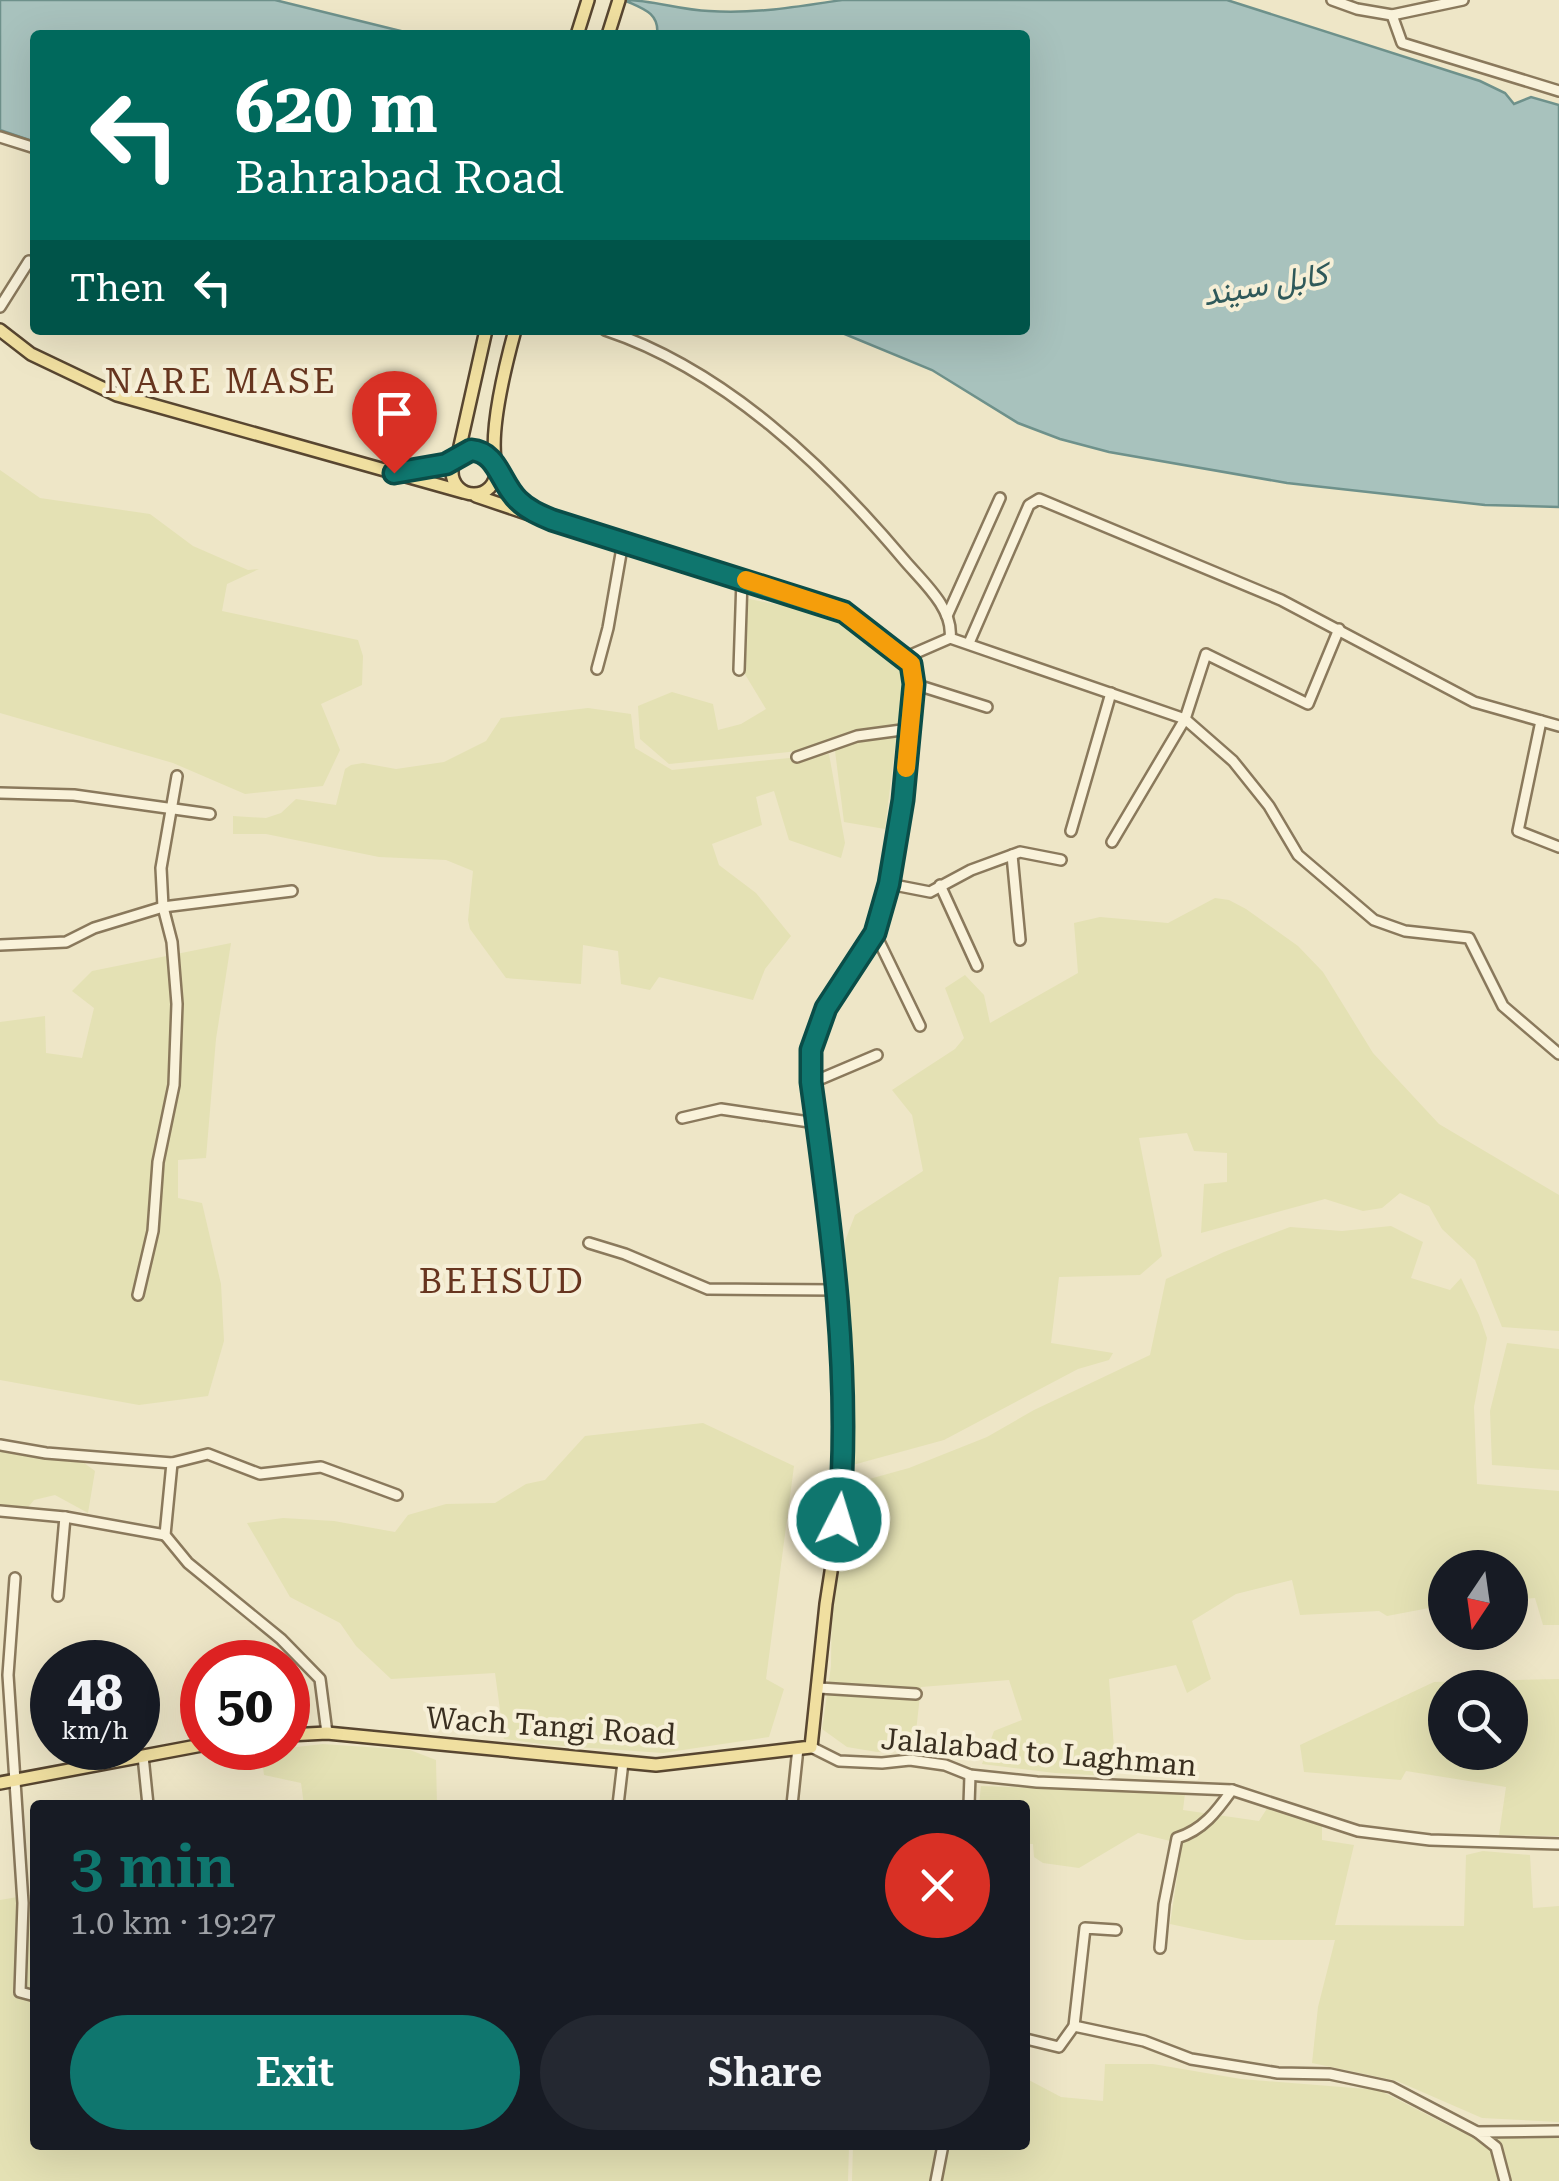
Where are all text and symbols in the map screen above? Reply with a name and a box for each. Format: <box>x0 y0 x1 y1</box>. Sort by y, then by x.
text: 620 m <box>235 67 438 149</box>
icon: left <box>70 70 200 200</box>
text: Bahrabad Road <box>235 151 564 204</box>
water label: کابل سيند <box>1200 254 1335 314</box>
icon: left <box>185 260 240 315</box>
text: Then <box>70 266 165 310</box>
district label: NARE MASE <box>105 361 338 402</box>
pin <box>352 371 437 474</box>
icon: arrive <box>367 386 422 441</box>
district label: BEHSUD <box>419 1261 585 1302</box>
position arrow <box>787 1468 891 1572</box>
north arrow <box>1428 1550 1528 1650</box>
map controls <box>1428 1550 1528 1770</box>
speed limit sign: 50 <box>180 1640 310 1770</box>
text: 48 <box>67 1664 123 1722</box>
button: search <box>1428 1670 1528 1770</box>
street label: Wach Tangi Road <box>425 1700 677 1752</box>
text: km/h <box>62 1716 128 1745</box>
street label: Jalalabad to Laghman <box>880 1721 1198 1783</box>
text: 3 min <box>70 1831 235 1902</box>
button: close <box>885 1833 990 1938</box>
text: 1.0 km · 19:27 <box>70 1904 276 1942</box>
button: Exit <box>70 2015 520 2130</box>
button: Share <box>540 2015 990 2130</box>

